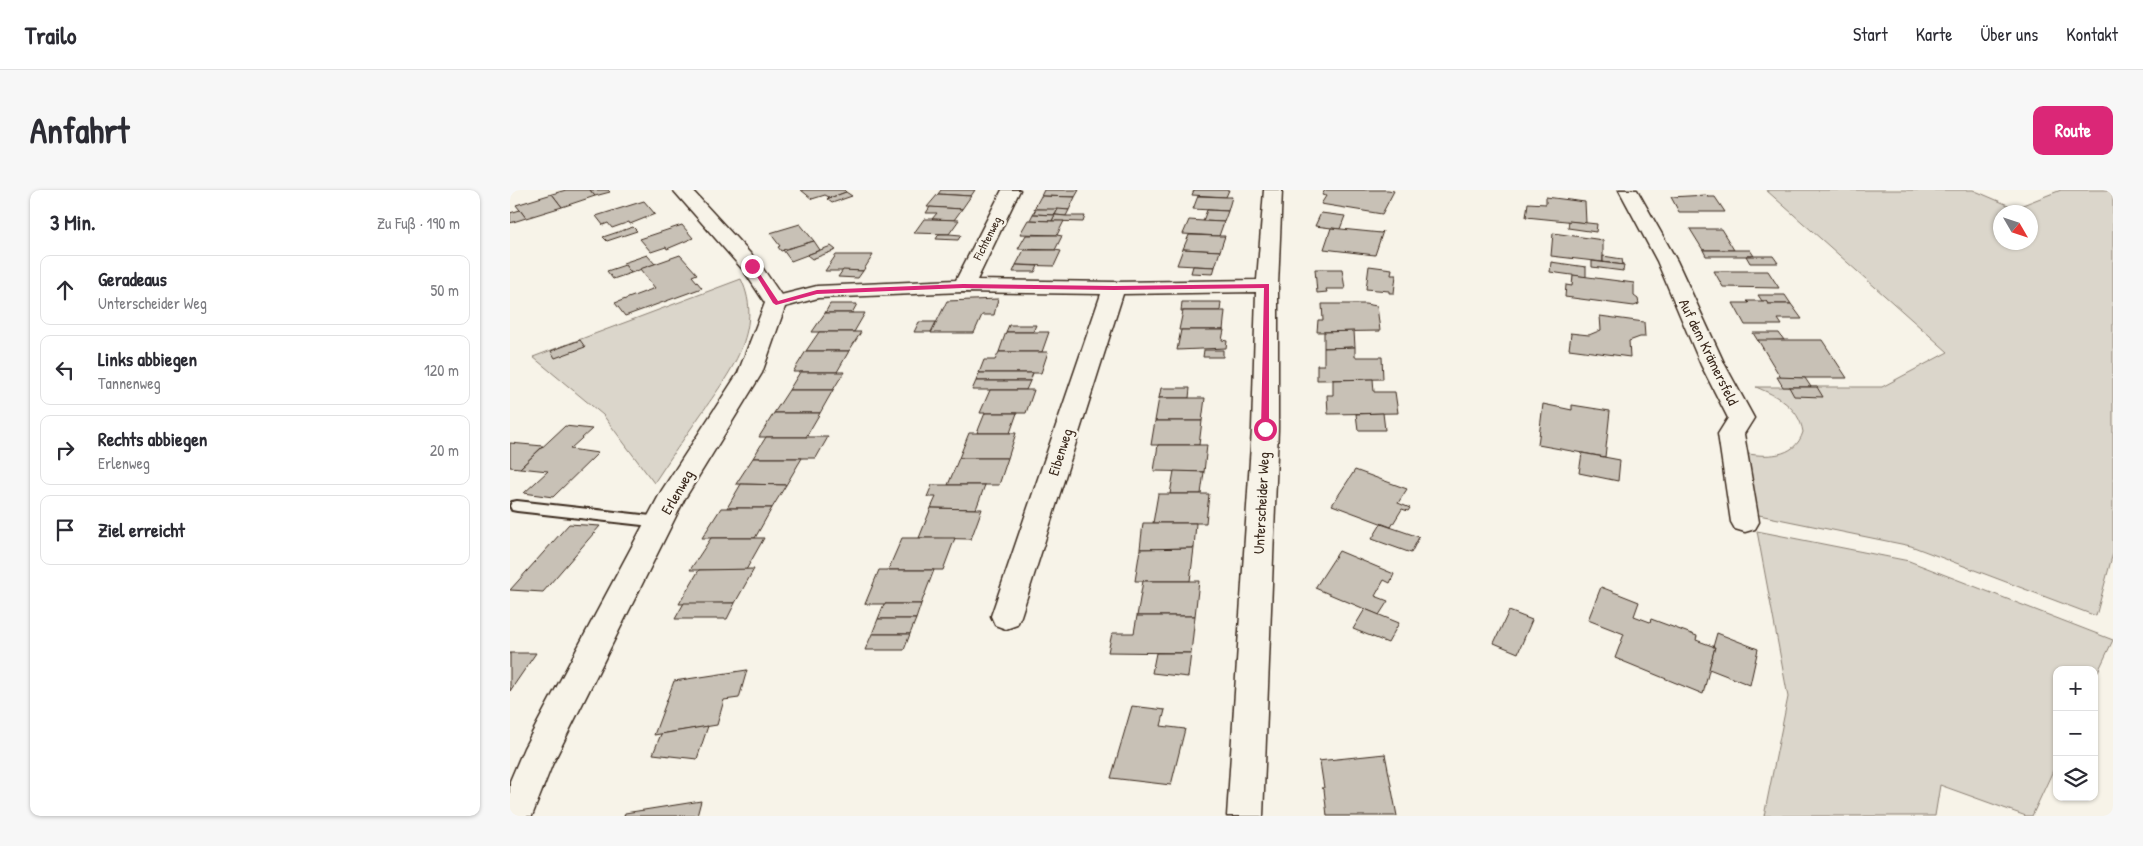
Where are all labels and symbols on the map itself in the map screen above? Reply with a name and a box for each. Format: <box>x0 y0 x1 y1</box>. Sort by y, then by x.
north arrow <box>1993 205 2038 250</box>
street label: Fichtenweg <box>968 213 1005 264</box>
route end <box>741 255 764 278</box>
street label: Auf dem Krämersfeld <box>1674 295 1744 409</box>
route start <box>1254 418 1277 441</box>
street label: Eibenweg <box>1043 425 1078 478</box>
street label: Unterscheider Weg <box>1248 451 1274 555</box>
street label: Erlenweg <box>656 465 698 518</box>

